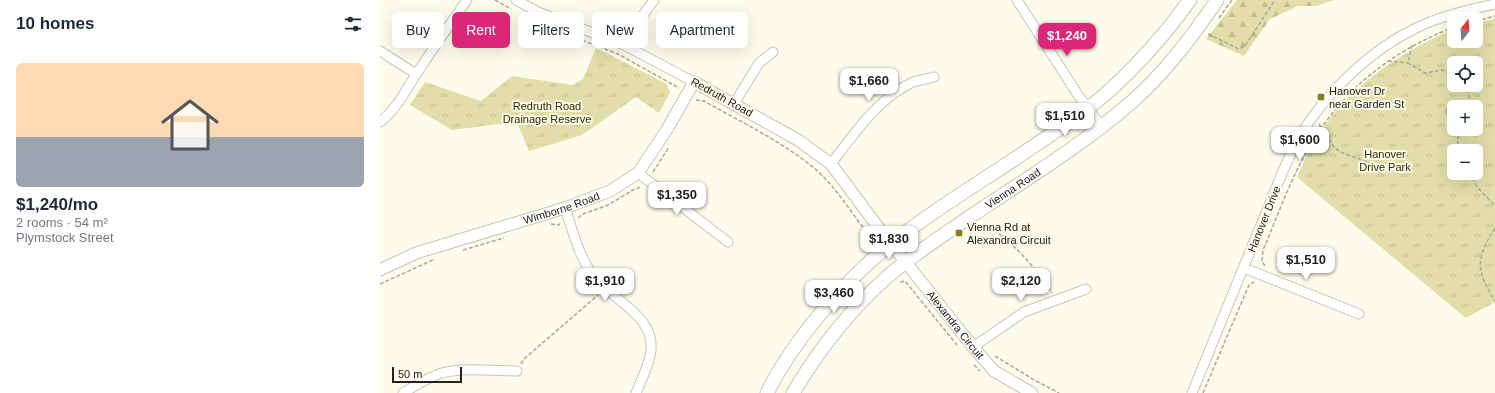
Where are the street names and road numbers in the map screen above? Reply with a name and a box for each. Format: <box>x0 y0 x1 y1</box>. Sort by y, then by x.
street label: Redruth Road <box>689 75 755 119</box>
street label: Vienna Road <box>983 166 1043 211</box>
street label: Hanover Drive <box>1245 184 1283 254</box>
street label: Wimborne Road <box>522 190 601 226</box>
street label: Alexandra Circuit <box>925 288 986 361</box>

